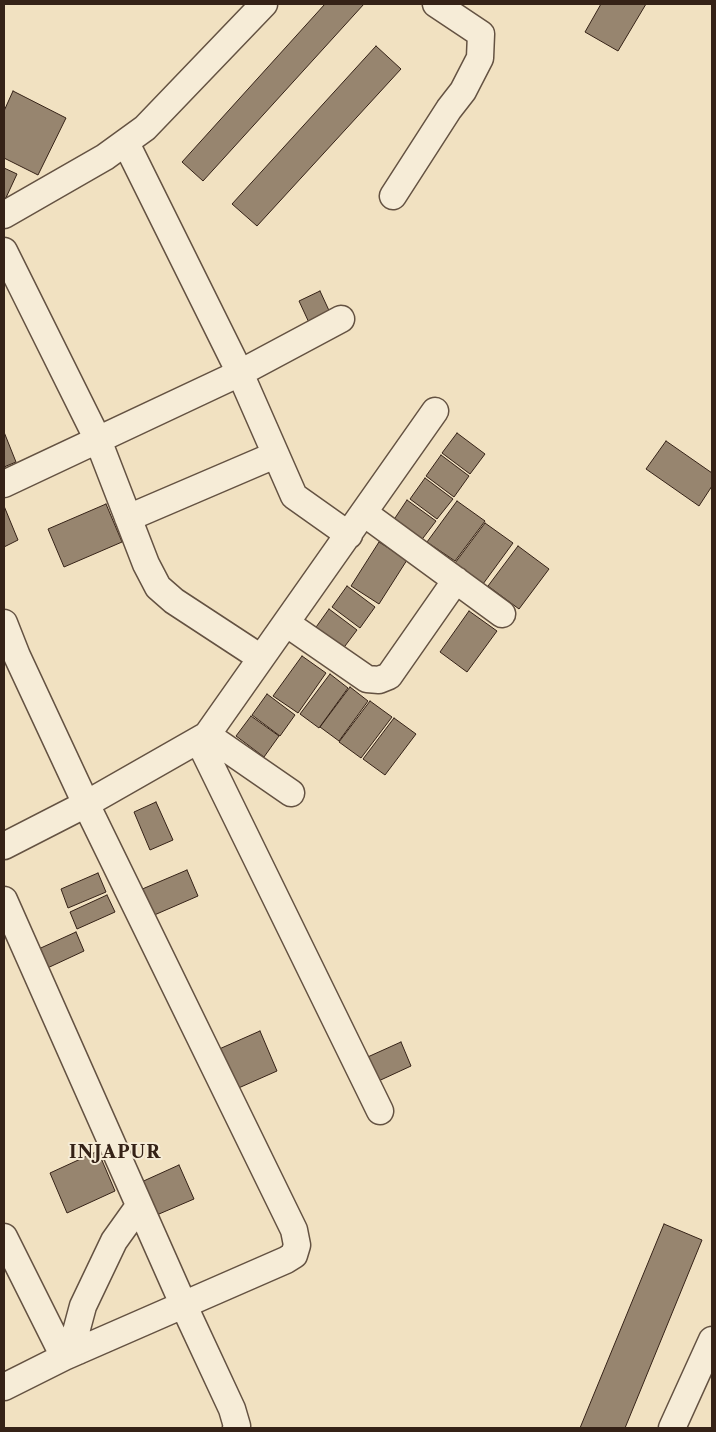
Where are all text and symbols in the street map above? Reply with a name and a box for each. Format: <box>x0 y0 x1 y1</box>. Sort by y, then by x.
district label: INJAPUR <box>68 1142 162 1164</box>

